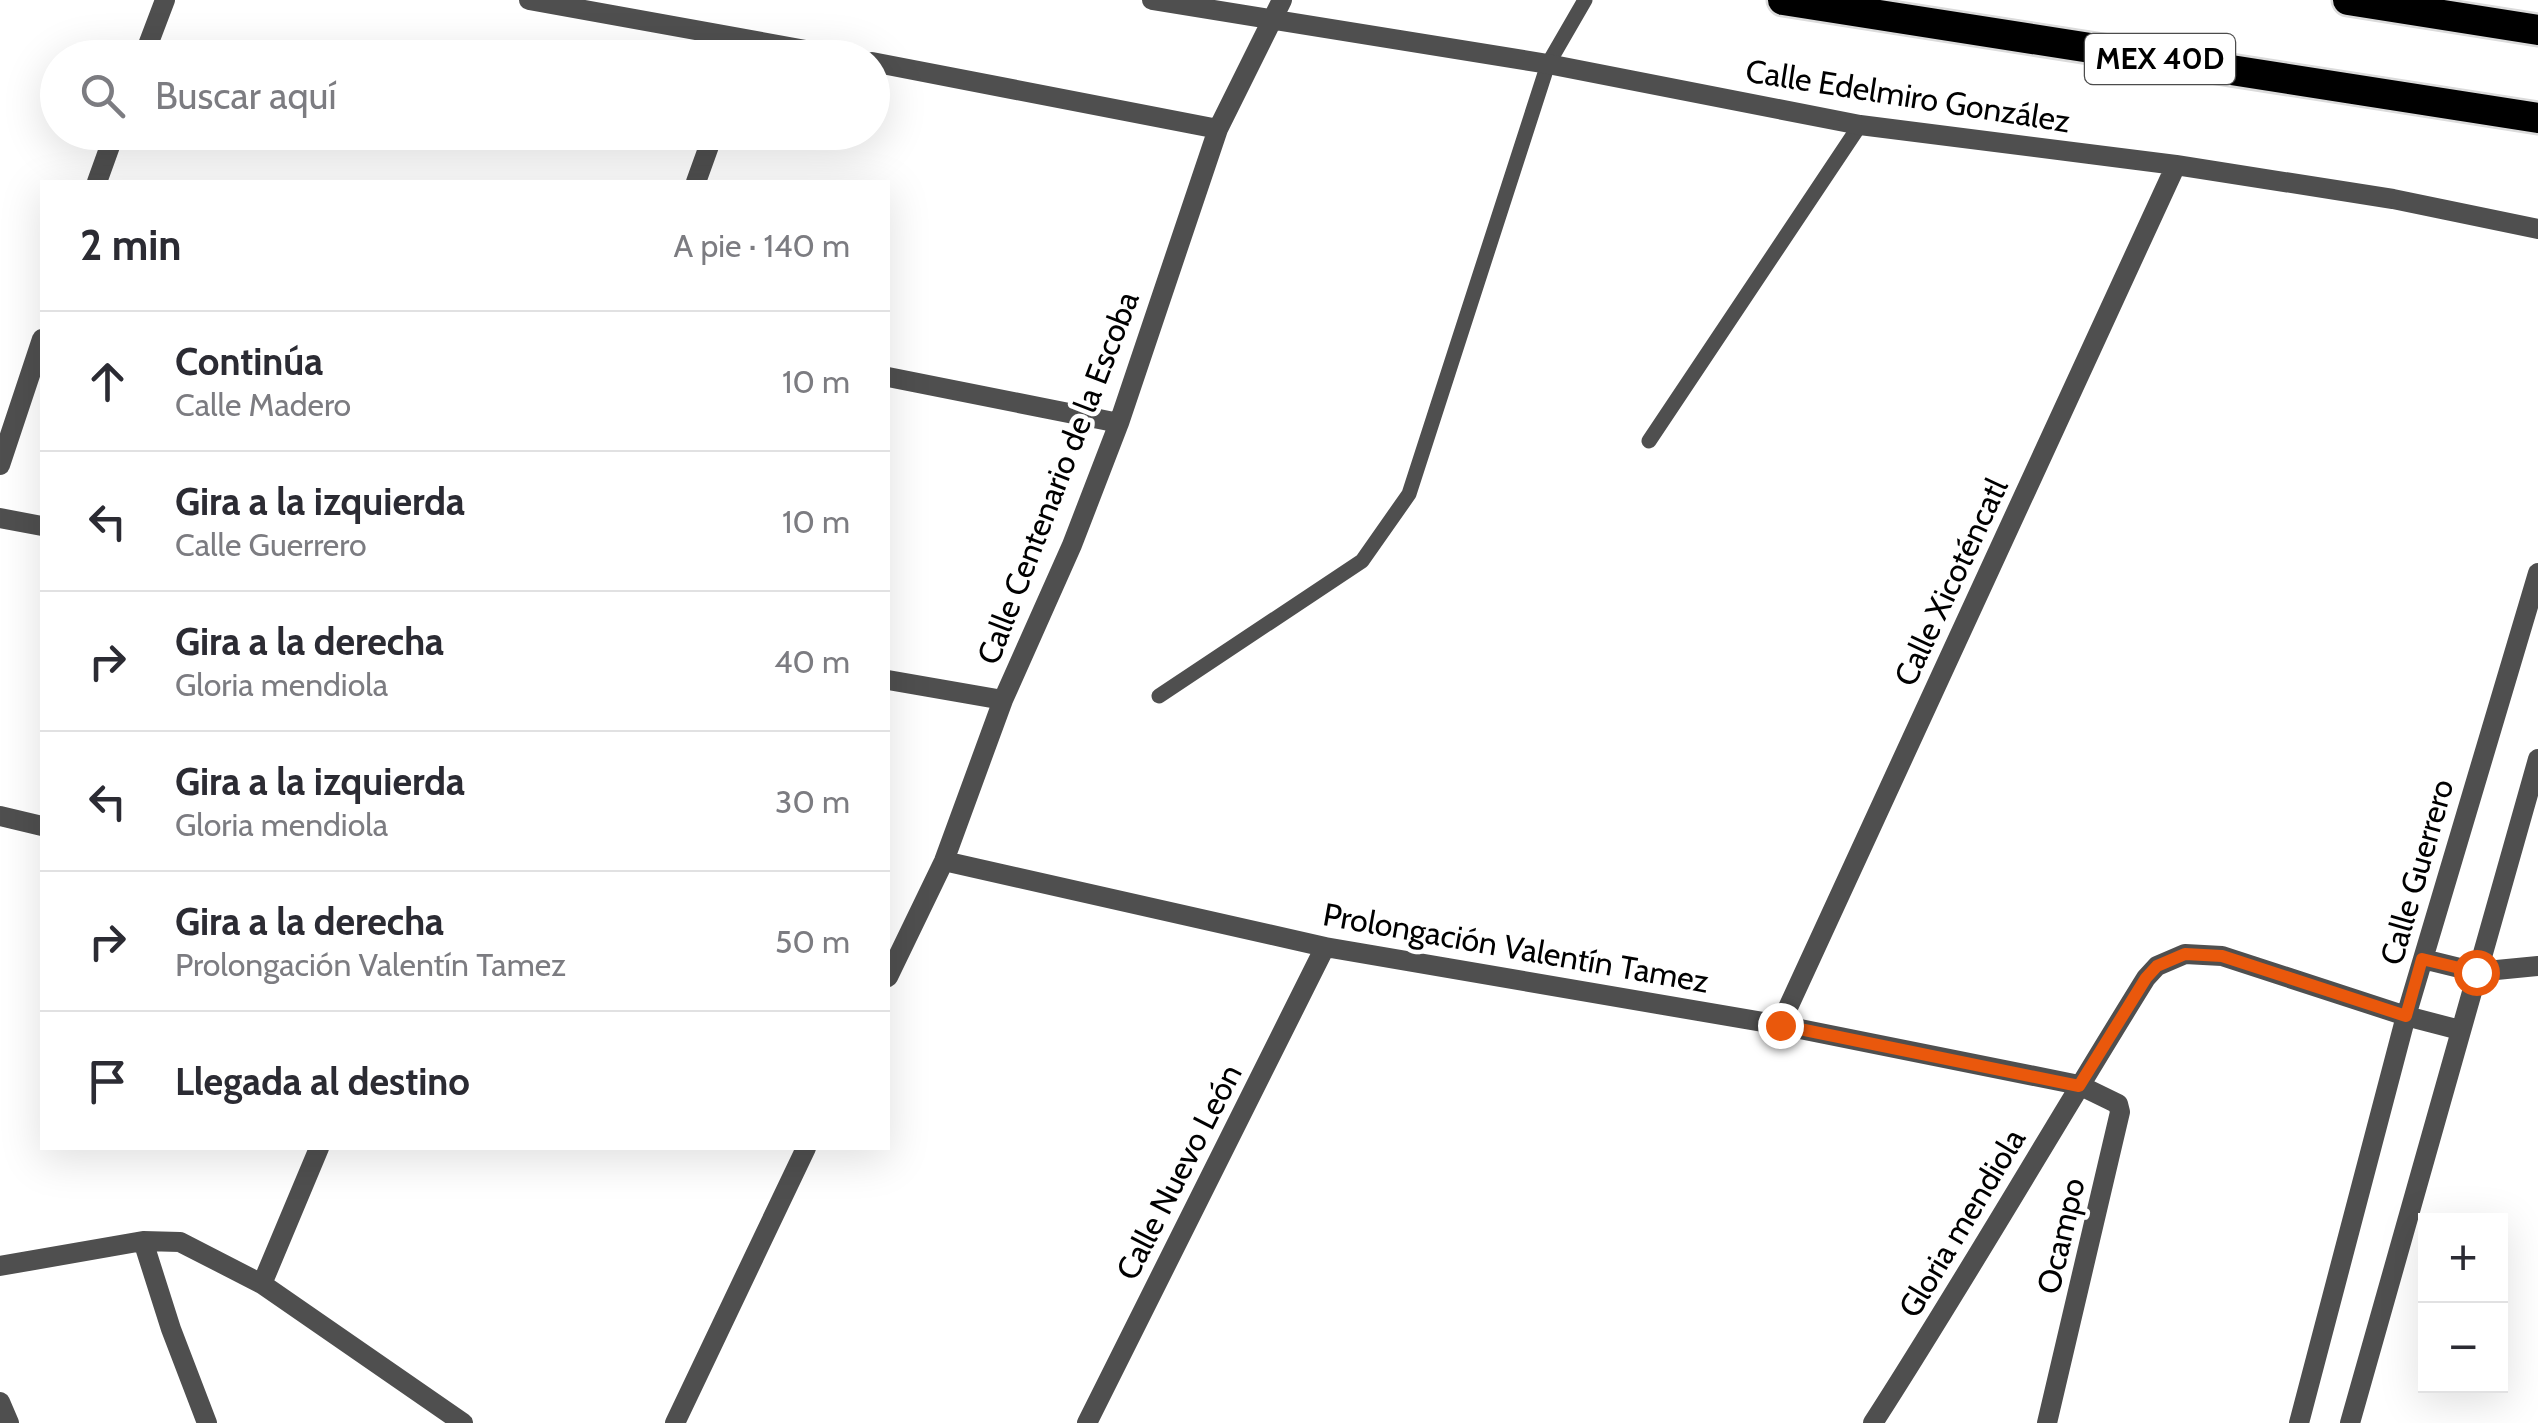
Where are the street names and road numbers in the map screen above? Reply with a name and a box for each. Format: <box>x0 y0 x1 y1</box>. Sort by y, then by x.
road number: MEX 40D <box>2085 34 2235 84</box>
street label: Calle Edelmiro González <box>1743 51 2073 140</box>
street label: Calle Centenario de la Escoba <box>968 285 1147 670</box>
street label: Calle Xicoténcatl <box>1885 471 2016 692</box>
street label: Calle Guerrero <box>2371 774 2462 969</box>
street label: Prolongación Valentín Tamez <box>1320 894 1712 1001</box>
street label: Calle Nuevo León <box>1107 1057 1250 1286</box>
street label: Gloria mendiola <box>1890 1121 2034 1324</box>
street label: Ocampo <box>2028 1174 2093 1298</box>

